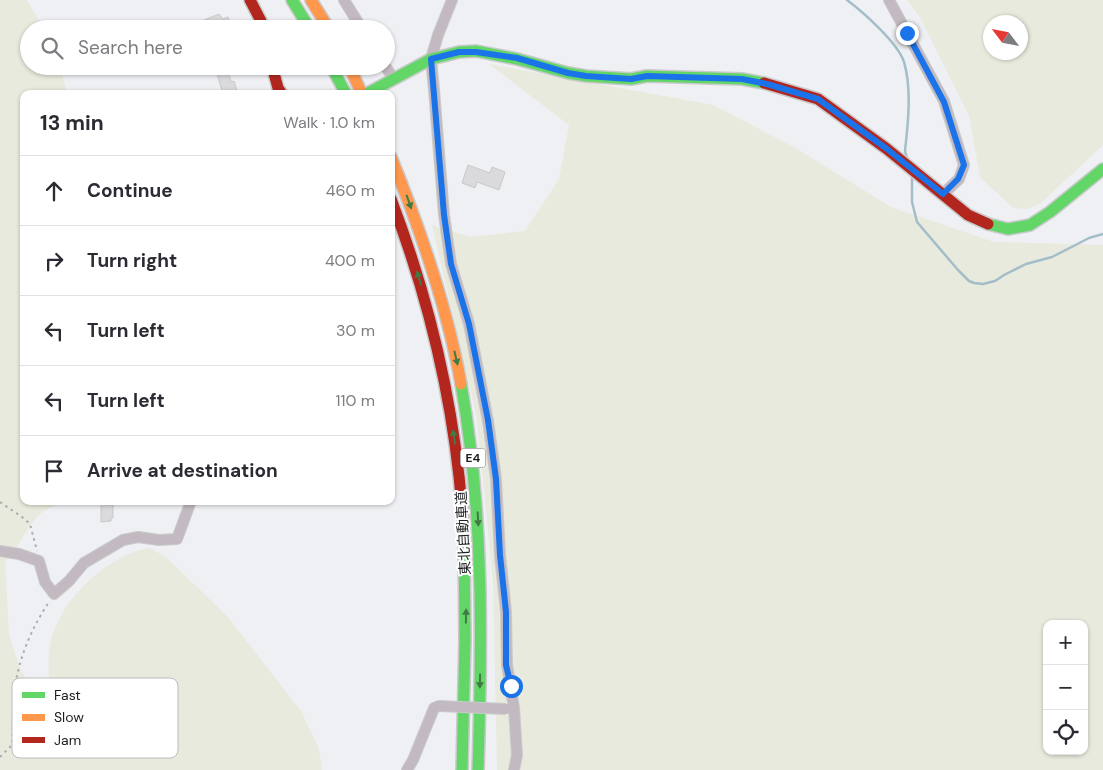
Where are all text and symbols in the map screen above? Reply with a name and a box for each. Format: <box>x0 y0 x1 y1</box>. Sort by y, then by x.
north arrow <box>983 15 1028 60</box>
search box <box>20 20 395 75</box>
route end <box>896 22 919 45</box>
icon: search <box>38 34 66 62</box>
text: Search here <box>78 35 183 60</box>
text: 13 min <box>40 109 104 137</box>
text: Walk · 1.0 km <box>283 112 375 133</box>
icon: ahead <box>40 177 68 205</box>
text: Continue <box>87 178 173 203</box>
text: 460 m <box>326 180 375 201</box>
one-way arrow <box>406 195 413 210</box>
icon: right <box>40 247 68 275</box>
text: Turn right <box>87 248 177 273</box>
text: 400 m <box>325 250 375 271</box>
one-way arrow <box>414 271 422 286</box>
icon: left <box>40 317 68 345</box>
text: Turn left <box>87 318 165 343</box>
text: 30 m <box>336 320 375 341</box>
one-way arrow <box>452 350 460 366</box>
icon: left <box>40 387 68 415</box>
text: Turn left <box>87 388 165 413</box>
text: 110 m <box>336 390 375 411</box>
one-way arrow <box>450 429 458 445</box>
road number: E4 <box>460 448 486 468</box>
icon: arrive <box>40 457 68 485</box>
text: Arrive at destination <box>87 458 278 483</box>
street label: 東北自動車道 <box>452 491 474 575</box>
one-way arrow <box>475 511 483 527</box>
one-way arrow <box>462 608 470 624</box>
map controls <box>1043 620 1088 755</box>
button: + <box>1043 620 1088 665</box>
button: − <box>1043 665 1088 710</box>
one-way arrow <box>476 673 484 689</box>
route start <box>500 675 523 698</box>
legend <box>12 678 178 758</box>
text: Fast <box>54 686 81 704</box>
text: Slow <box>54 708 84 726</box>
button: locate <box>1043 710 1088 755</box>
text: Jam <box>54 731 81 749</box>

